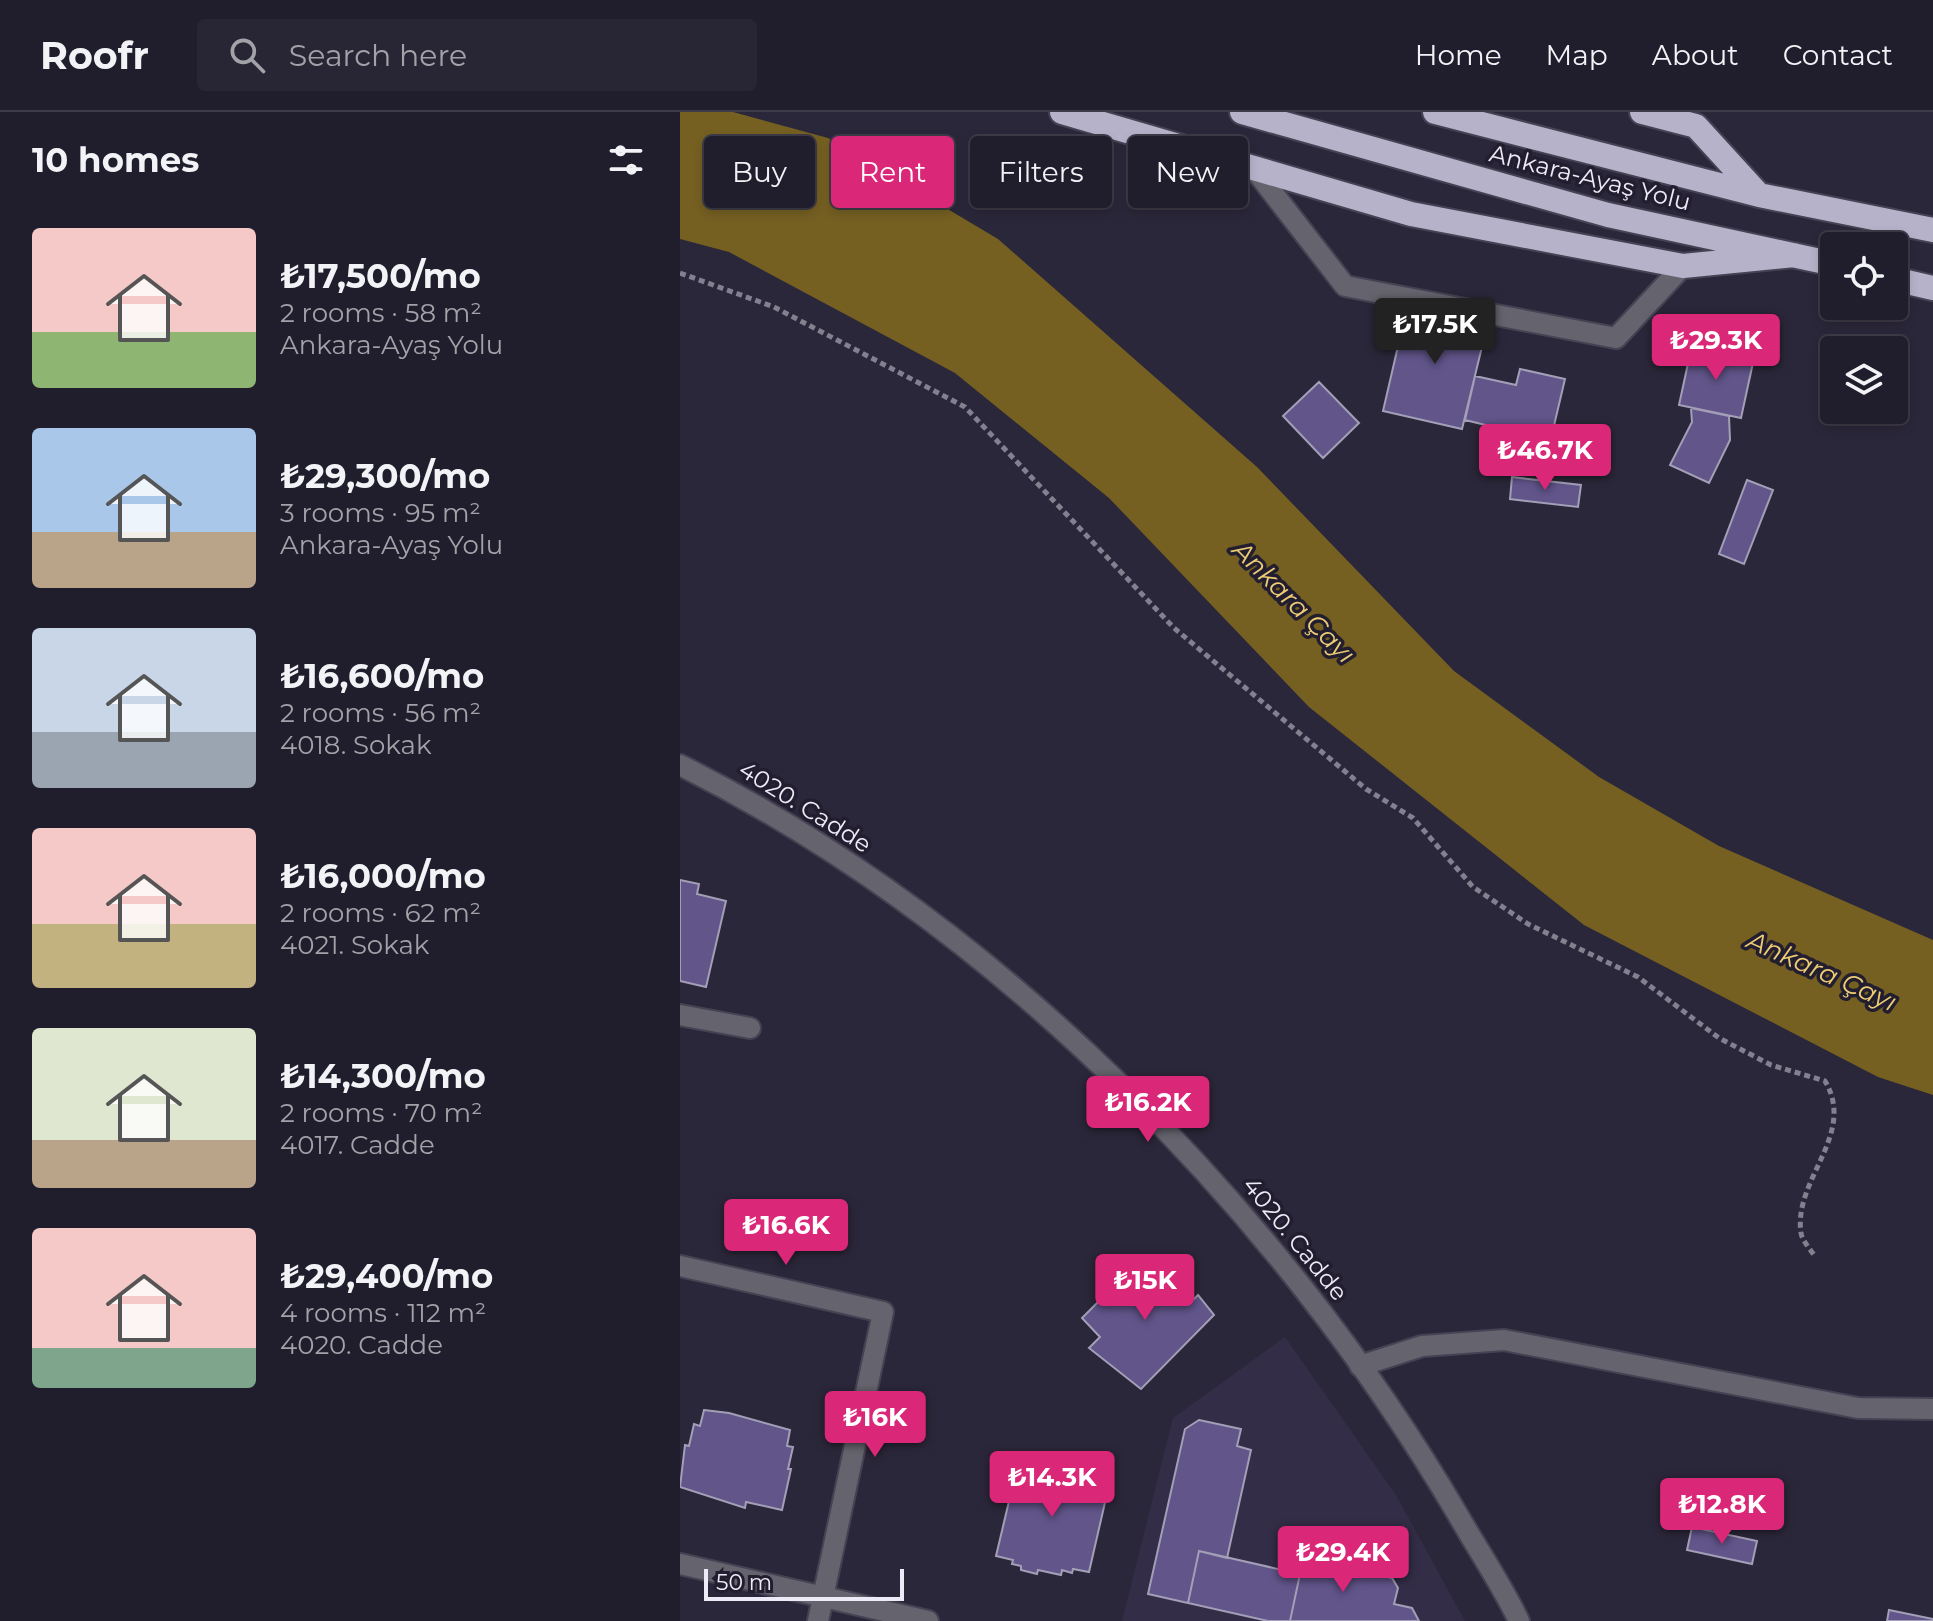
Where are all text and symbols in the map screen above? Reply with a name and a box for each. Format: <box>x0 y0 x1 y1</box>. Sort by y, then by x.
search box <box>197 19 757 91</box>
text: Roofr <box>40 32 149 79</box>
icon: search <box>225 33 269 77</box>
text: Search here <box>289 37 467 74</box>
text: Home <box>1415 38 1502 72</box>
text: Map <box>1546 38 1608 72</box>
text: About <box>1652 38 1739 72</box>
text: Contact <box>1783 38 1893 72</box>
chip: Buy <box>704 136 815 208</box>
chip: Rent <box>831 136 954 208</box>
chip: Filters <box>970 136 1112 208</box>
chip: New <box>1128 136 1248 208</box>
icon: filters <box>604 138 648 182</box>
text: 10 homes <box>32 139 199 181</box>
street label: Ankara-Ayaş Yolu <box>1487 139 1694 217</box>
map controls <box>1820 232 1908 424</box>
button: locate <box>1820 232 1908 320</box>
text: ₺17,500/mo <box>280 255 481 297</box>
icon: home <box>96 260 192 356</box>
text: 2 rooms · 58 m² <box>280 297 482 329</box>
pin: ₺17.5K <box>1370 298 1500 366</box>
text: ₺17.5K <box>1392 308 1478 340</box>
pin: ₺29.3K <box>1651 314 1781 382</box>
text: ₺29.3K <box>1670 324 1762 356</box>
text: Ankara-Ayaş Yolu <box>280 329 503 361</box>
button: layers <box>1820 336 1908 424</box>
pin: ₺46.7K <box>1480 424 1610 492</box>
text: ₺46.7K <box>1497 434 1593 466</box>
text: ₺29,300/mo <box>280 455 490 497</box>
icon: home <box>96 460 192 556</box>
text: 3 rooms · 95 m² <box>280 497 481 529</box>
text: Ankara-Ayaş Yolu <box>280 529 503 561</box>
water label: Ankara Çayı <box>1225 533 1362 670</box>
text: ₺16,600/mo <box>280 655 484 697</box>
icon: home <box>96 660 192 756</box>
text: 2 rooms · 56 m² <box>280 697 481 729</box>
text: 4018. Sokak <box>280 729 431 761</box>
street label: 4020. Cadde <box>734 754 877 859</box>
text: ₺16,000/mo <box>280 855 486 897</box>
icon: home <box>96 860 192 956</box>
text: 2 rooms · 62 m² <box>280 897 481 929</box>
water label: Ankara Çayı <box>1741 923 1902 1018</box>
text: 4021. Sokak <box>280 929 429 961</box>
text: ₺14,300/mo <box>280 1055 486 1097</box>
icon: home <box>96 1060 192 1156</box>
pin: ₺16.2K <box>1083 1076 1213 1144</box>
text: ₺16.2K <box>1104 1086 1192 1118</box>
text: 2 rooms · 70 m² <box>280 1097 482 1129</box>
text: 4017. Cadde <box>280 1129 435 1161</box>
street label: 4020. Cadde <box>1237 1171 1354 1306</box>
pin: ₺16.6K <box>721 1199 851 1267</box>
text: ₺16.6K <box>742 1209 830 1241</box>
pin: ₺15K <box>1098 1254 1192 1322</box>
text: ₺29,400/mo <box>280 1255 493 1297</box>
icon: home <box>96 1260 192 1356</box>
text: ₺15K <box>1113 1264 1177 1296</box>
text: 4 rooms · 112 m² <box>280 1297 486 1329</box>
text: 4020. Cadde <box>280 1329 443 1361</box>
pin: ₺16K <box>828 1391 922 1459</box>
text: ₺16K <box>843 1401 907 1433</box>
pin: ₺14.3K <box>987 1451 1117 1519</box>
text: ₺14.3K <box>1008 1461 1096 1493</box>
pin: ₺12.8K <box>1657 1478 1787 1546</box>
text: ₺12.8K <box>1678 1488 1766 1520</box>
pin: ₺29.4K <box>1278 1526 1408 1594</box>
text: ₺29.4K <box>1296 1536 1390 1568</box>
scale bar <box>704 1565 904 1601</box>
text: 50 m <box>716 1569 772 1596</box>

